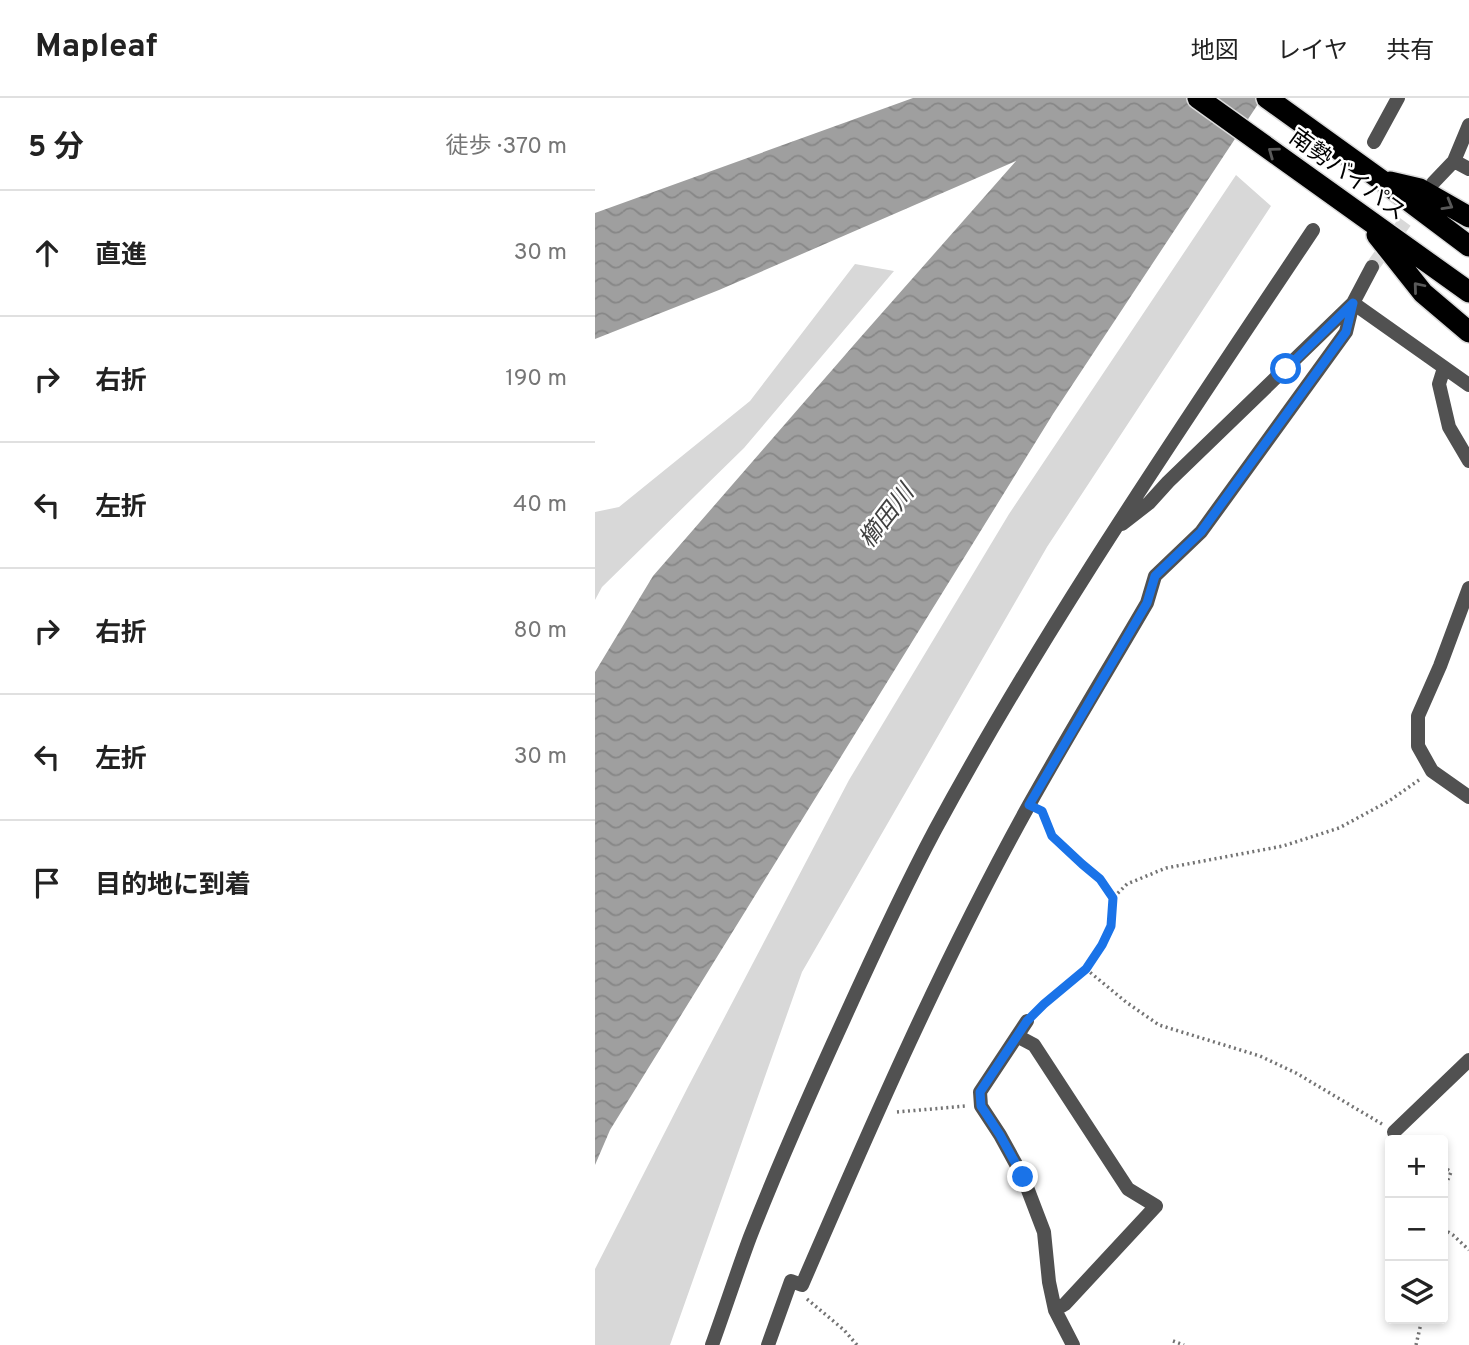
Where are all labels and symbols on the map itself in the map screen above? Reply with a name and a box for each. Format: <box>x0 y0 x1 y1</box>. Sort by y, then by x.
street label: 南勢バイパス <box>1282 124 1411 228</box>
one-way arrow <box>1268 148 1281 160</box>
one-way arrow <box>1441 197 1454 210</box>
one-way arrow <box>1414 282 1427 294</box>
route start <box>1270 353 1301 384</box>
water label: 櫛田川 <box>854 477 923 555</box>
route end <box>1007 1161 1038 1192</box>

